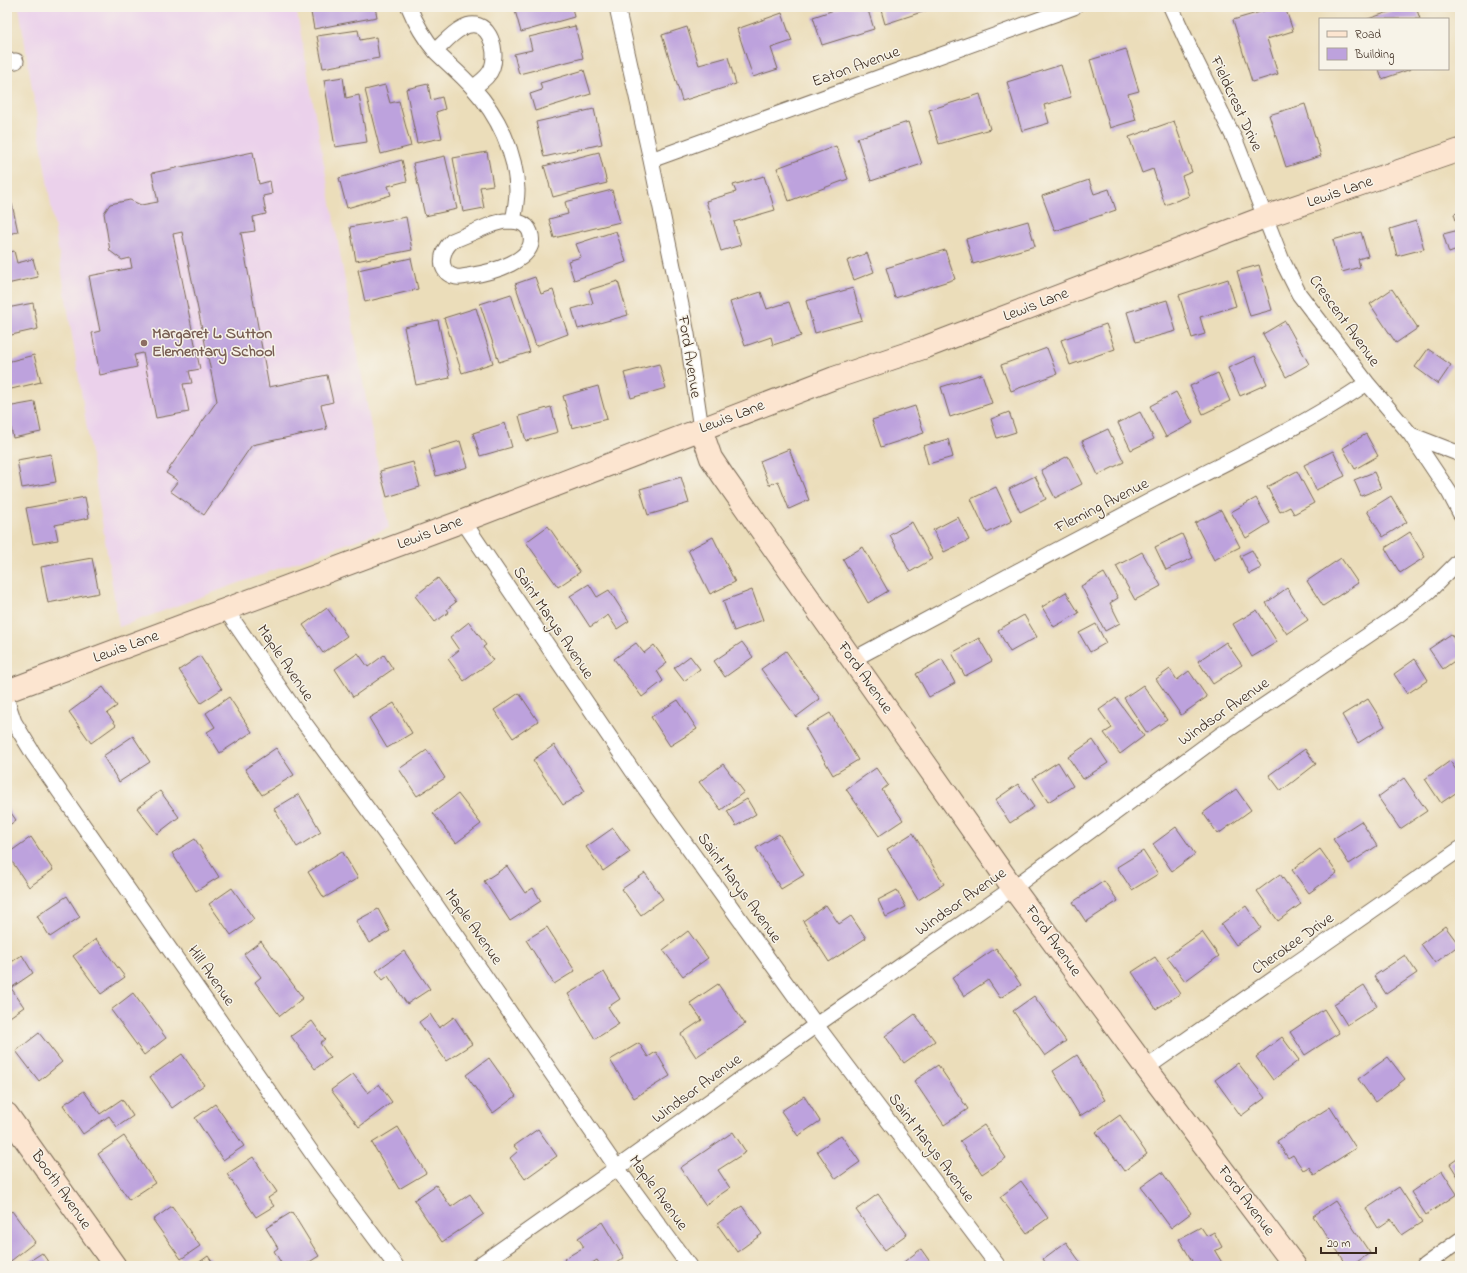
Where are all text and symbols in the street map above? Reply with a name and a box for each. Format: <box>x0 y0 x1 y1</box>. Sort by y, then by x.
legend <box>1319 18 1449 70</box>
text: Road <box>1355 26 1381 44</box>
street label: Eaton Avenue <box>809 40 904 94</box>
text: Building <box>1354 46 1394 65</box>
street label: Fieldcrest Drive <box>1203 52 1269 156</box>
street label: Lewis Lane <box>1304 169 1377 214</box>
street label: Crescent Avenue <box>1302 270 1386 373</box>
street label: Lewis Lane <box>1000 281 1073 328</box>
street label: Ford Avenue <box>670 313 707 401</box>
place label: Margaret L. Sutton Elementary School <box>152 322 275 365</box>
marker: Margaret L. Sutton Elementary School <box>139 338 149 348</box>
street label: Lewis Lane <box>696 393 769 440</box>
street label: Fleming Avenue <box>1050 472 1154 540</box>
street label: Lewis Lane <box>394 509 467 556</box>
street label: Saint Marys Avenue <box>506 562 600 685</box>
street label: Maple Avenue <box>250 620 320 707</box>
street label: Lewis Lane <box>90 624 163 670</box>
street label: Ford Avenue <box>831 636 899 720</box>
street label: Windsor Avenue <box>1174 671 1275 752</box>
street label: Saint Marys Avenue <box>691 828 788 949</box>
street label: Windsor Avenue <box>911 861 1012 942</box>
street label: Maple Avenue <box>438 884 509 971</box>
street label: Ford Avenue <box>1018 900 1088 982</box>
street label: Cherokee Drive <box>1247 906 1340 981</box>
street label: Hill Avenue <box>181 941 241 1012</box>
street label: Windsor Avenue <box>647 1048 748 1130</box>
street label: Saint Marys Avenue <box>882 1088 981 1208</box>
street label: Booth Avenue <box>24 1145 98 1235</box>
street label: Maple Avenue <box>622 1150 694 1236</box>
street label: Ford Avenue <box>1211 1160 1281 1242</box>
scale bar <box>1321 1229 1376 1255</box>
text: 20 m <box>1327 1235 1350 1253</box>

